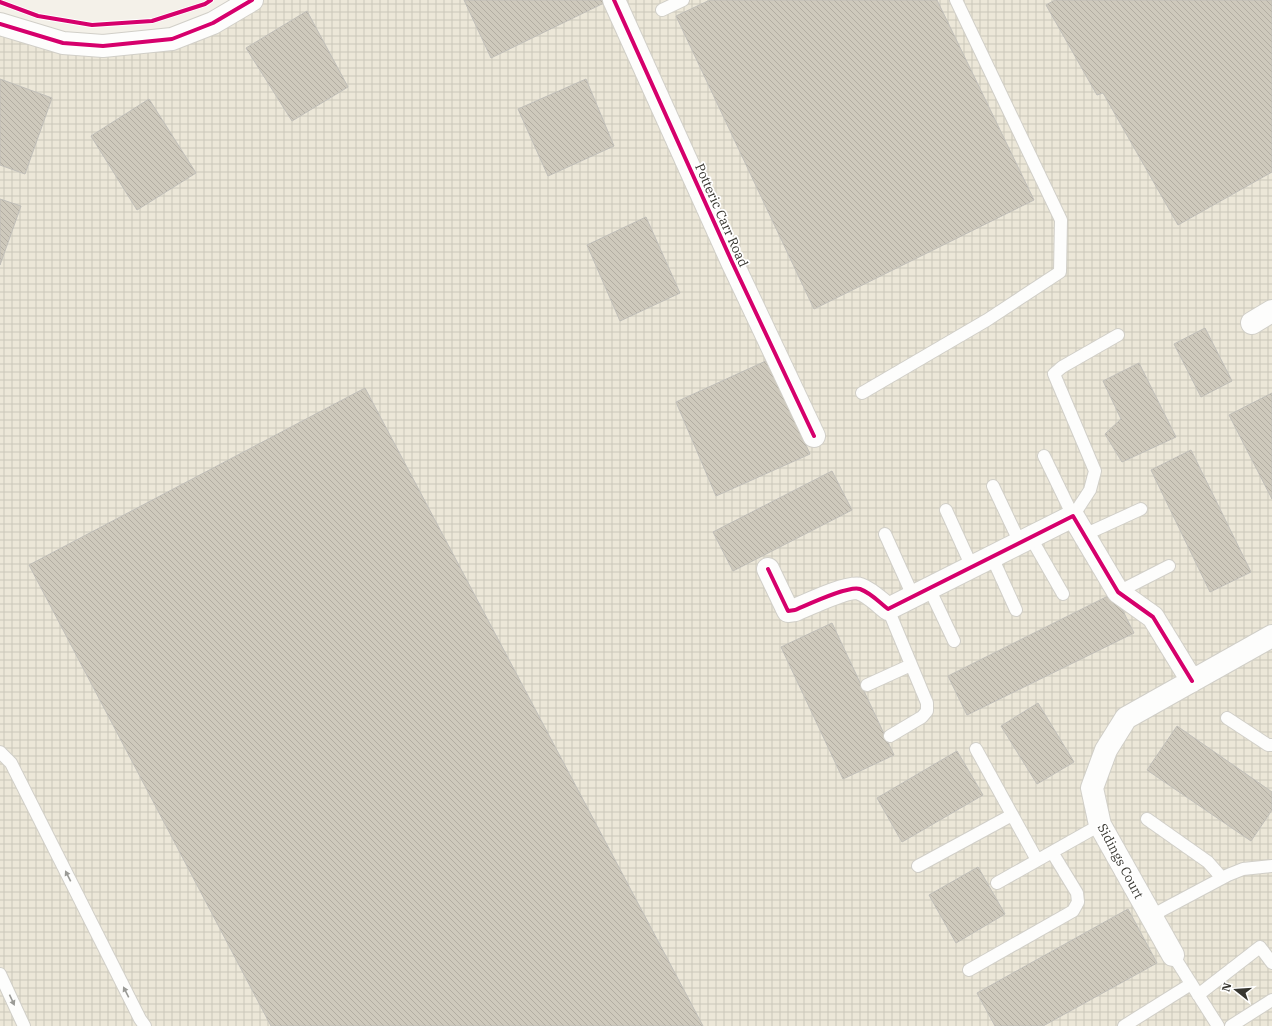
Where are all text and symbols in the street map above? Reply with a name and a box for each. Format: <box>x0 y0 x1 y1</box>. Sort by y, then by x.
street label: Potteric Carr Road <box>691 161 752 270</box>
street label: Sidings Court <box>1094 821 1148 902</box>
one-way arrow <box>65 870 71 881</box>
north arrow <box>1216 970 1256 1010</box>
text: N <box>1218 981 1234 993</box>
one-way arrow <box>123 986 130 998</box>
one-way arrow <box>9 994 15 1005</box>

